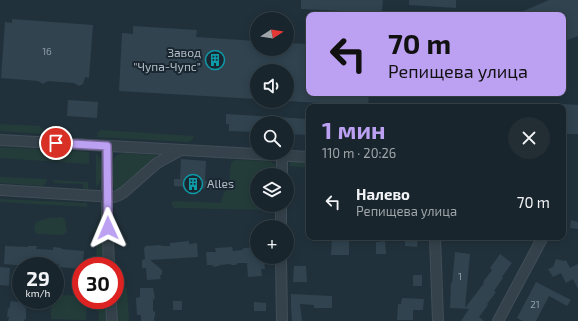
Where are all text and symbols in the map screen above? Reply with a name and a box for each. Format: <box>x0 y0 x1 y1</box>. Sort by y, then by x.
north arrow <box>250 12 294 56</box>
map controls <box>250 12 294 264</box>
text: 70 m <box>388 26 451 60</box>
icon: left <box>322 28 374 80</box>
house number: 16 <box>42 45 52 57</box>
place label: Завод "Чупа-Чупс" <box>133 45 201 74</box>
building icon: Завод "Чупа-Чупс" <box>204 49 226 71</box>
text: Репищева улица <box>388 60 528 82</box>
button: sound <box>250 64 294 108</box>
text: 1 мин <box>322 115 386 144</box>
button: search <box>250 116 294 160</box>
button: close <box>508 117 550 159</box>
pin <box>39 126 73 160</box>
icon: arrive <box>45 132 67 154</box>
text: 110 m · 20:26 <box>322 145 396 161</box>
button: layers <box>250 168 294 212</box>
building icon: Alles <box>182 173 204 195</box>
place label: Alles <box>207 176 234 190</box>
text: Налево <box>356 185 410 203</box>
icon: left <box>322 191 344 213</box>
text: 70 m <box>517 193 550 211</box>
text: Репищева улица <box>356 203 457 219</box>
position arrow <box>87 207 129 249</box>
button: + <box>250 220 294 264</box>
speed limit sign: 30 <box>72 257 124 309</box>
text: 29 <box>26 266 50 290</box>
house number: 1 <box>458 270 462 282</box>
text: km/h <box>26 287 50 299</box>
house number: 21 <box>530 298 540 310</box>

